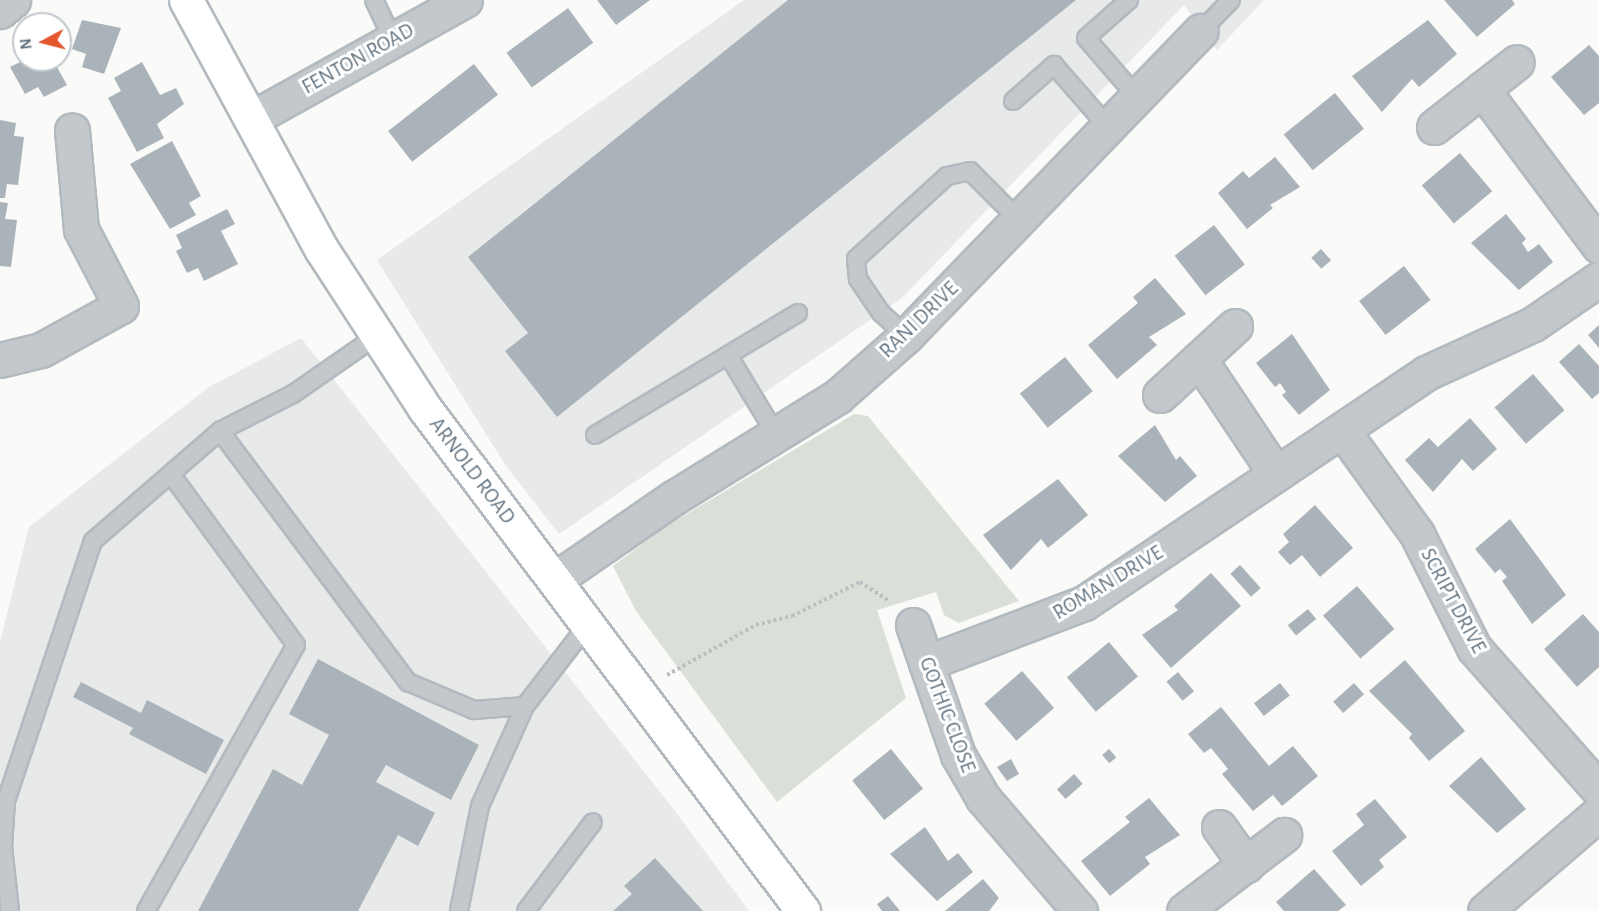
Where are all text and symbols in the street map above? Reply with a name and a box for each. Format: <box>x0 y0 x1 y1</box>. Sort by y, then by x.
north arrow <box>12 12 72 72</box>
street label: FENTON ROAD <box>298 18 418 100</box>
text: N <box>18 37 35 50</box>
street label: RANI DRIVE <box>874 276 964 364</box>
street label: ARNOLD ROAD <box>424 413 520 529</box>
street label: ROMAN DRIVE <box>1048 540 1168 626</box>
street label: SCRIPT DRIVE <box>1415 544 1491 658</box>
street label: GOTHIC CLOSE <box>913 654 981 776</box>

